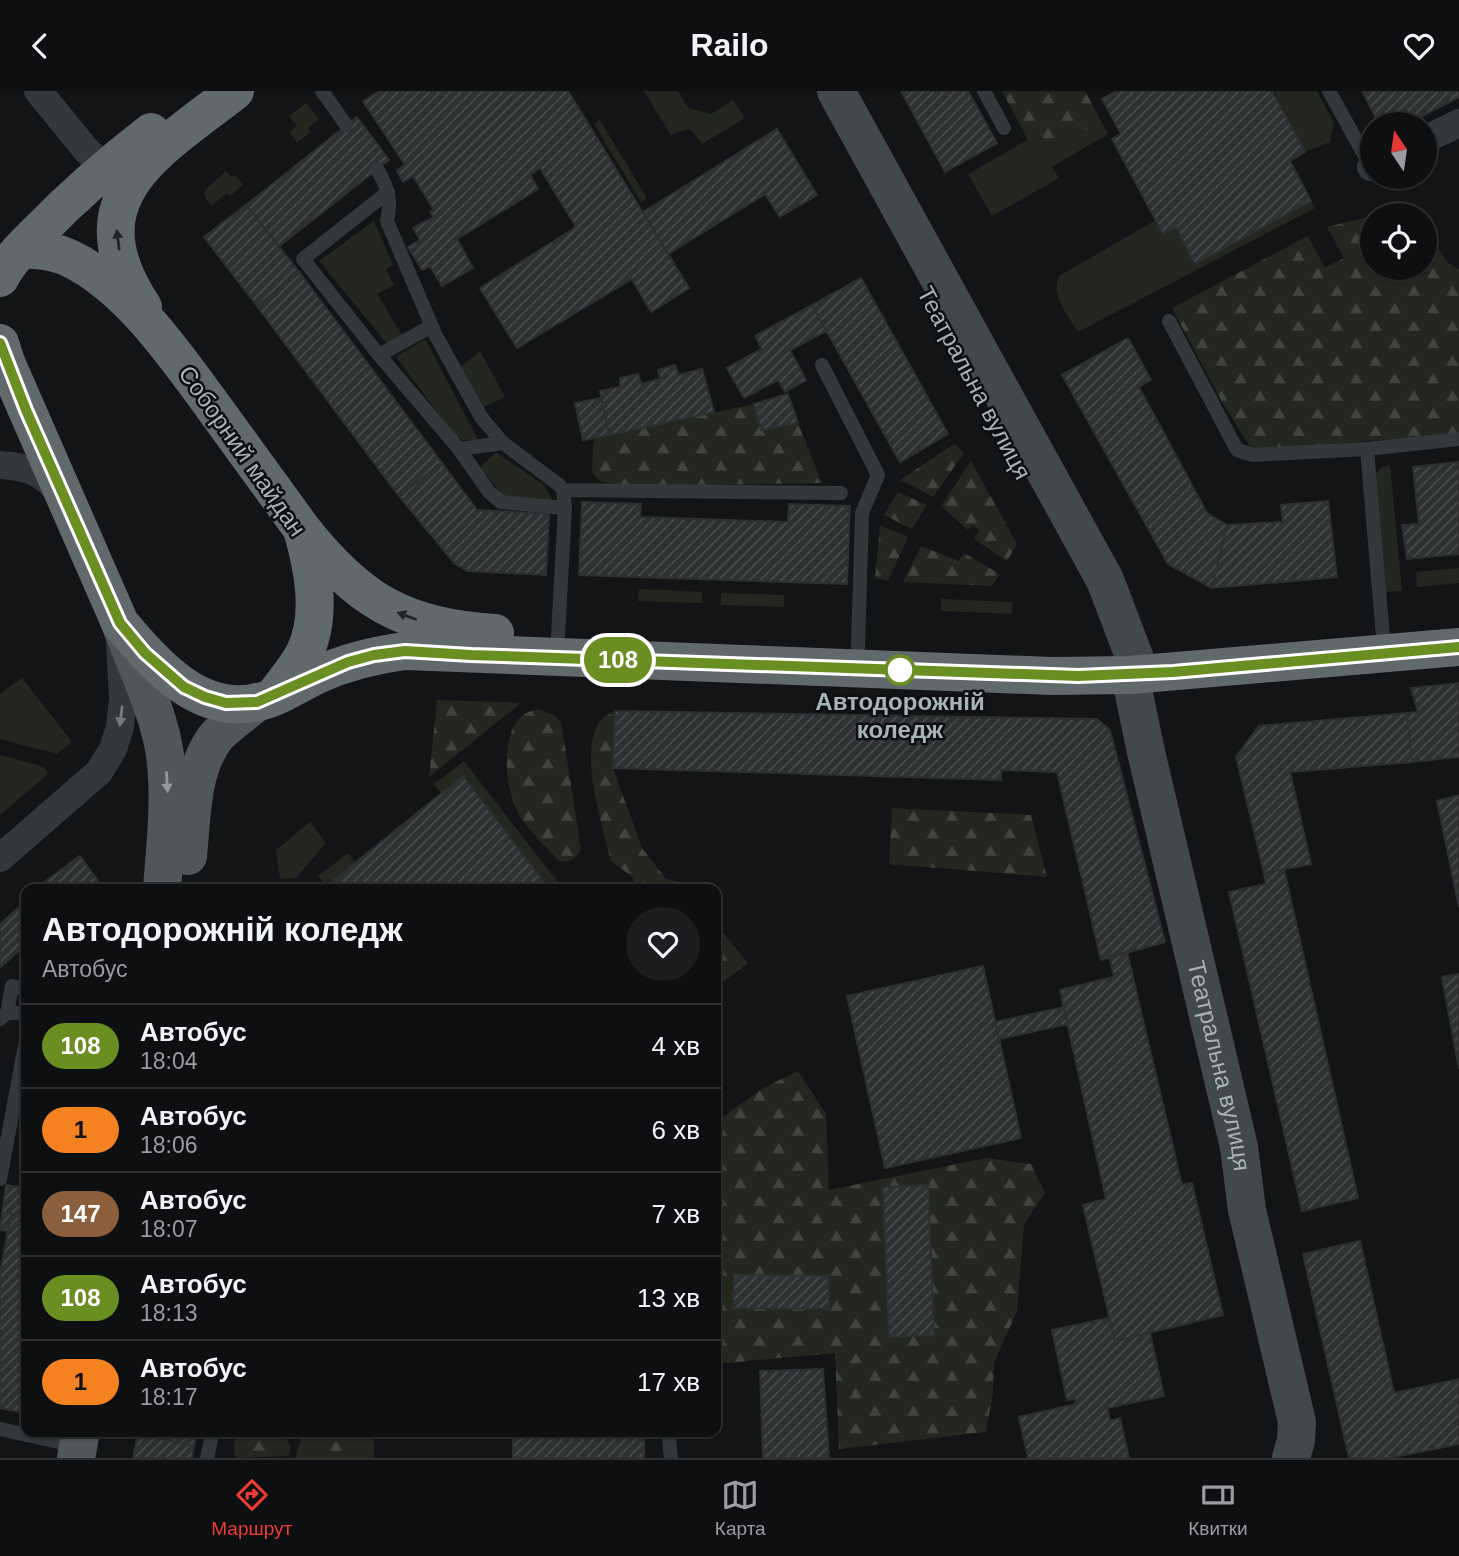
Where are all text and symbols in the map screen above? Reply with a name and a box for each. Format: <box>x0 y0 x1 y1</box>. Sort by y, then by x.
icon: back <box>21 27 59 65</box>
text: Railo <box>690 27 769 63</box>
icon: heart <box>1400 27 1438 65</box>
north arrow <box>1360 112 1437 189</box>
map controls <box>1360 112 1437 280</box>
button: locate <box>1360 203 1437 280</box>
one-way arrow <box>112 229 123 251</box>
street label: Театральна вулиця <box>912 282 1037 484</box>
street label: Соборний майдан <box>174 360 311 541</box>
one-way arrow <box>397 610 418 621</box>
line badge: 108 <box>578 637 658 683</box>
text: 108 <box>598 646 638 673</box>
marker: Автодорожній коледж <box>885 655 915 685</box>
place label: Автодорожній коледж <box>815 688 985 743</box>
one-way arrow <box>115 705 126 727</box>
one-way arrow <box>161 771 172 793</box>
button: heart <box>626 907 700 981</box>
text: Автодорожній коледж <box>42 911 403 948</box>
text: Автобус <box>42 956 128 982</box>
street label: Театральна вулиця <box>1183 958 1256 1173</box>
text: Автобус <box>140 1017 247 1047</box>
text: 4 хв <box>652 1031 700 1061</box>
text: 108 <box>60 1032 101 1059</box>
text: 18:04 <box>140 1048 198 1074</box>
text: Автобус <box>140 1101 247 1131</box>
text: 6 хв <box>652 1115 700 1145</box>
text: 1 <box>74 1116 87 1143</box>
text: 18:06 <box>140 1132 198 1158</box>
text: Автобус <box>140 1185 247 1215</box>
text: 7 хв <box>652 1199 700 1229</box>
text: 147 <box>60 1200 101 1227</box>
text: 18:07 <box>140 1216 198 1242</box>
text: Автобус <box>140 1269 247 1299</box>
text: 13 хв <box>637 1283 700 1313</box>
text: 108 <box>60 1284 101 1311</box>
text: 18:13 <box>140 1300 198 1326</box>
text: Автобус <box>140 1353 247 1383</box>
text: 17 хв <box>637 1367 700 1397</box>
text: 1 <box>74 1368 87 1395</box>
text: 18:17 <box>140 1384 198 1410</box>
tab: Маршрут <box>211 1476 292 1540</box>
tab: Карта <box>715 1476 766 1540</box>
tab: Квитки <box>1188 1476 1248 1540</box>

